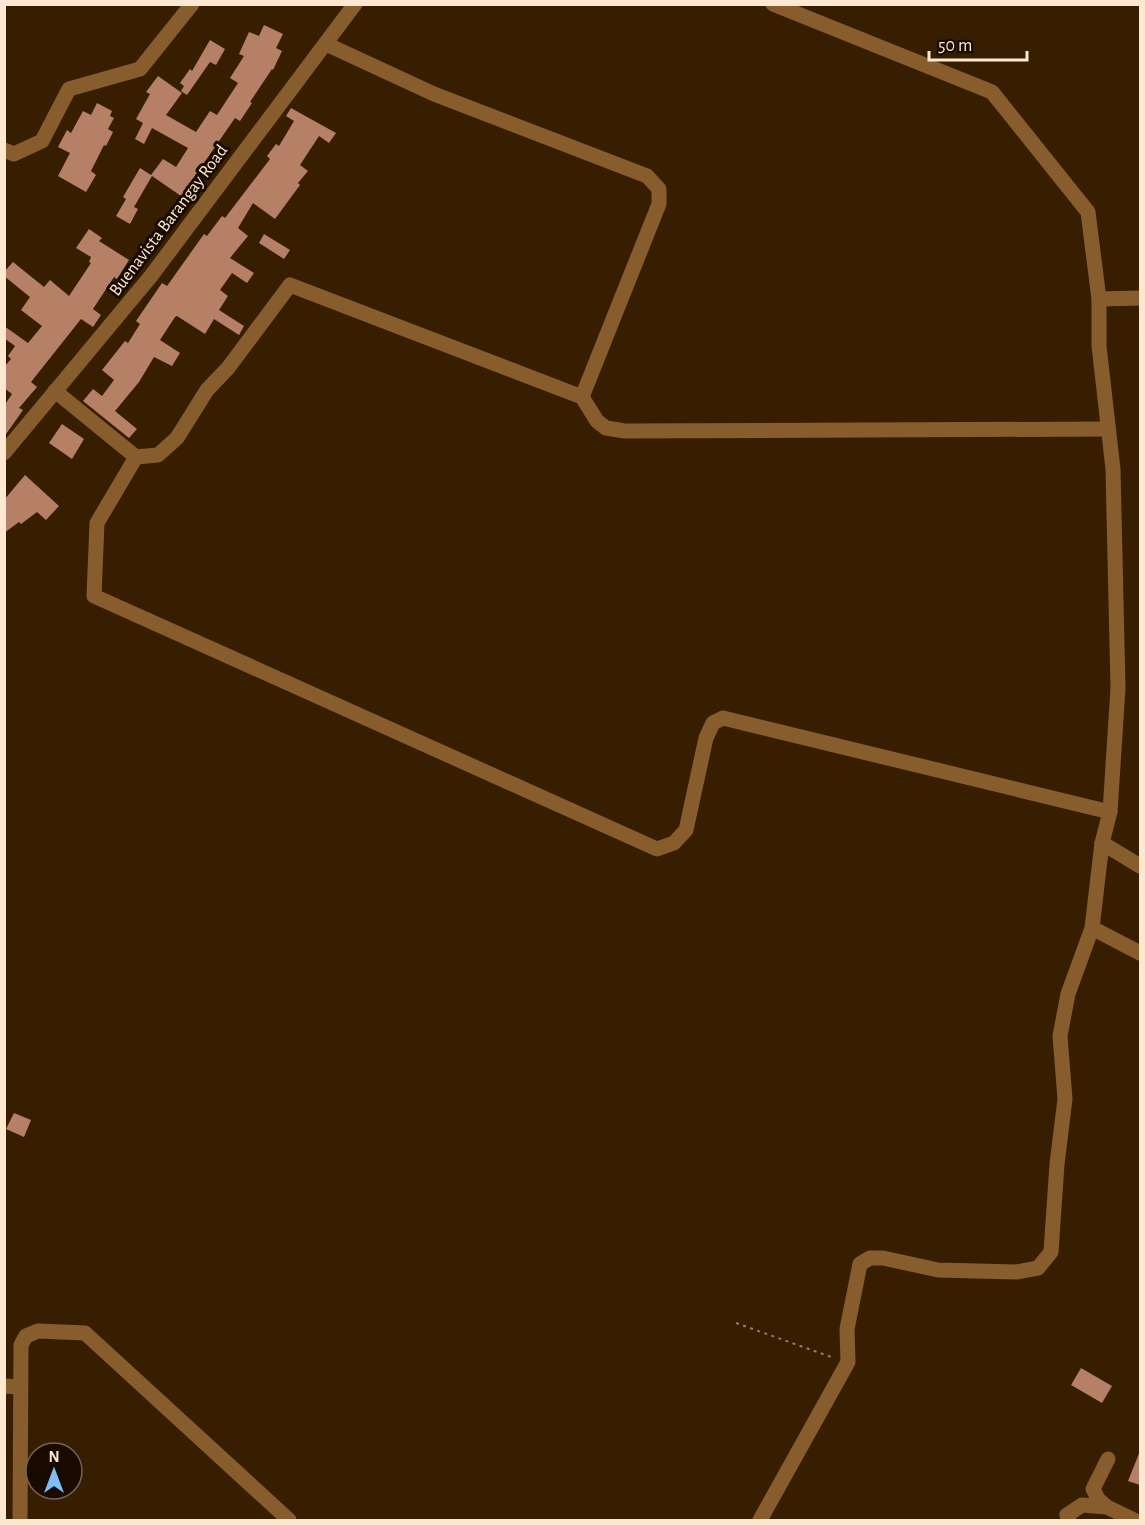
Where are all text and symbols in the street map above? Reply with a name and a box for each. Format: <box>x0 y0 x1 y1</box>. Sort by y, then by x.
scale bar <box>929 24 1026 62</box>
text: 50 m <box>938 37 972 55</box>
street label: Buenavista Barangay Road <box>106 142 231 300</box>
north arrow <box>24 1441 84 1501</box>
text: N <box>48 1449 60 1465</box>

